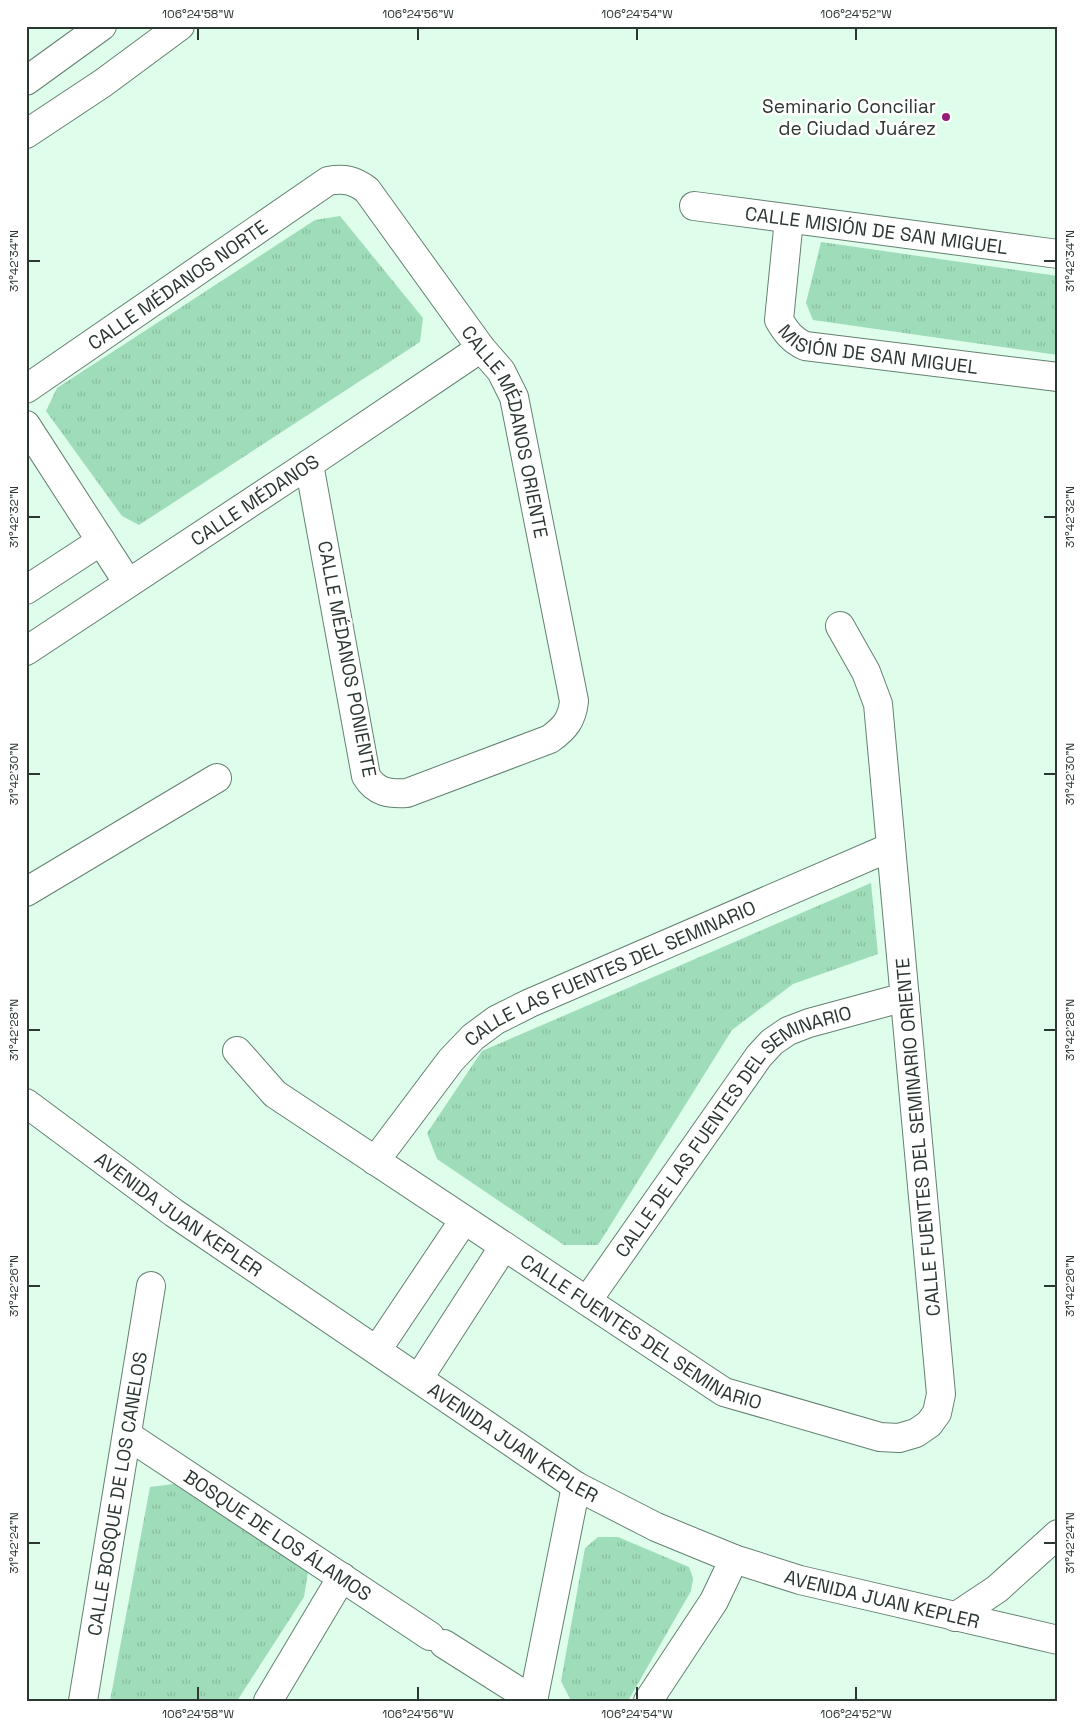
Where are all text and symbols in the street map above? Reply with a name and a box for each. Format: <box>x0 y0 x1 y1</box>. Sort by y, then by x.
text: 106°24'58"W <box>162 6 234 22</box>
text: 106°24'56"W <box>382 6 454 22</box>
text: 106°24'54"W <box>601 6 673 22</box>
text: 106°24'52"W <box>820 6 892 22</box>
place label: Seminario Conciliar de Ciudad Juárez <box>762 94 936 141</box>
marker: Seminario Conciliar de Ciudad Juárez <box>940 111 952 123</box>
street label: CALLE MISIÓN DE SAN MIGUEL <box>744 200 1009 260</box>
street label: CALLE MÉDANOS NORTE <box>83 214 272 355</box>
text: 31°42'34"N <box>6 230 22 292</box>
text: 31°42'34"N <box>1062 230 1078 292</box>
street label: MISIÓN DE SAN MIGUEL <box>773 319 979 380</box>
street label: CALLE MÉDANOS ORIENTE <box>456 320 554 540</box>
street label: CALLE MÉDANOS <box>186 448 324 551</box>
text: 31°42'32"N <box>6 486 22 548</box>
text: 31°42'32"N <box>1062 486 1078 548</box>
street label: CALLE MÉDANOS PONIENTE <box>312 539 382 779</box>
text: 31°42'30"N <box>6 743 22 805</box>
text: 31°42'30"N <box>1062 743 1078 805</box>
street label: CALLE LAS FUENTES DEL SEMINARIO <box>458 894 760 1051</box>
street label: CALLE FUENTES DEL SEMINARIO ORIENTE <box>890 957 946 1317</box>
text: 31°42'28"N <box>6 999 22 1061</box>
text: 31°42'28"N <box>1062 999 1078 1061</box>
street label: CALLE DE LAS FUENTES DEL SEMINARIO <box>609 1000 854 1262</box>
street label: AVENIDA JUAN KEPLER <box>90 1146 267 1282</box>
street label: CALLE FUENTES DEL SEMINARIO <box>516 1248 765 1415</box>
text: 31°42'26"N <box>6 1255 22 1317</box>
text: 31°42'26"N <box>1062 1255 1078 1317</box>
street label: CALLE BOSQUE DE LOS CANELOS <box>81 1350 153 1638</box>
street label: AVENIDA JUAN KEPLER <box>423 1377 603 1508</box>
street label: BOSQUE DE LOS ÁLAMOS <box>179 1464 377 1606</box>
text: 31°42'24"N <box>6 1512 22 1574</box>
text: 31°42'24"N <box>1062 1512 1078 1574</box>
street label: AVENIDA JUAN KEPLER <box>781 1563 982 1634</box>
text: 106°24'58"W <box>162 1706 234 1722</box>
text: 106°24'56"W <box>382 1706 454 1722</box>
text: 106°24'54"W <box>601 1706 673 1722</box>
text: 106°24'52"W <box>820 1706 892 1722</box>

